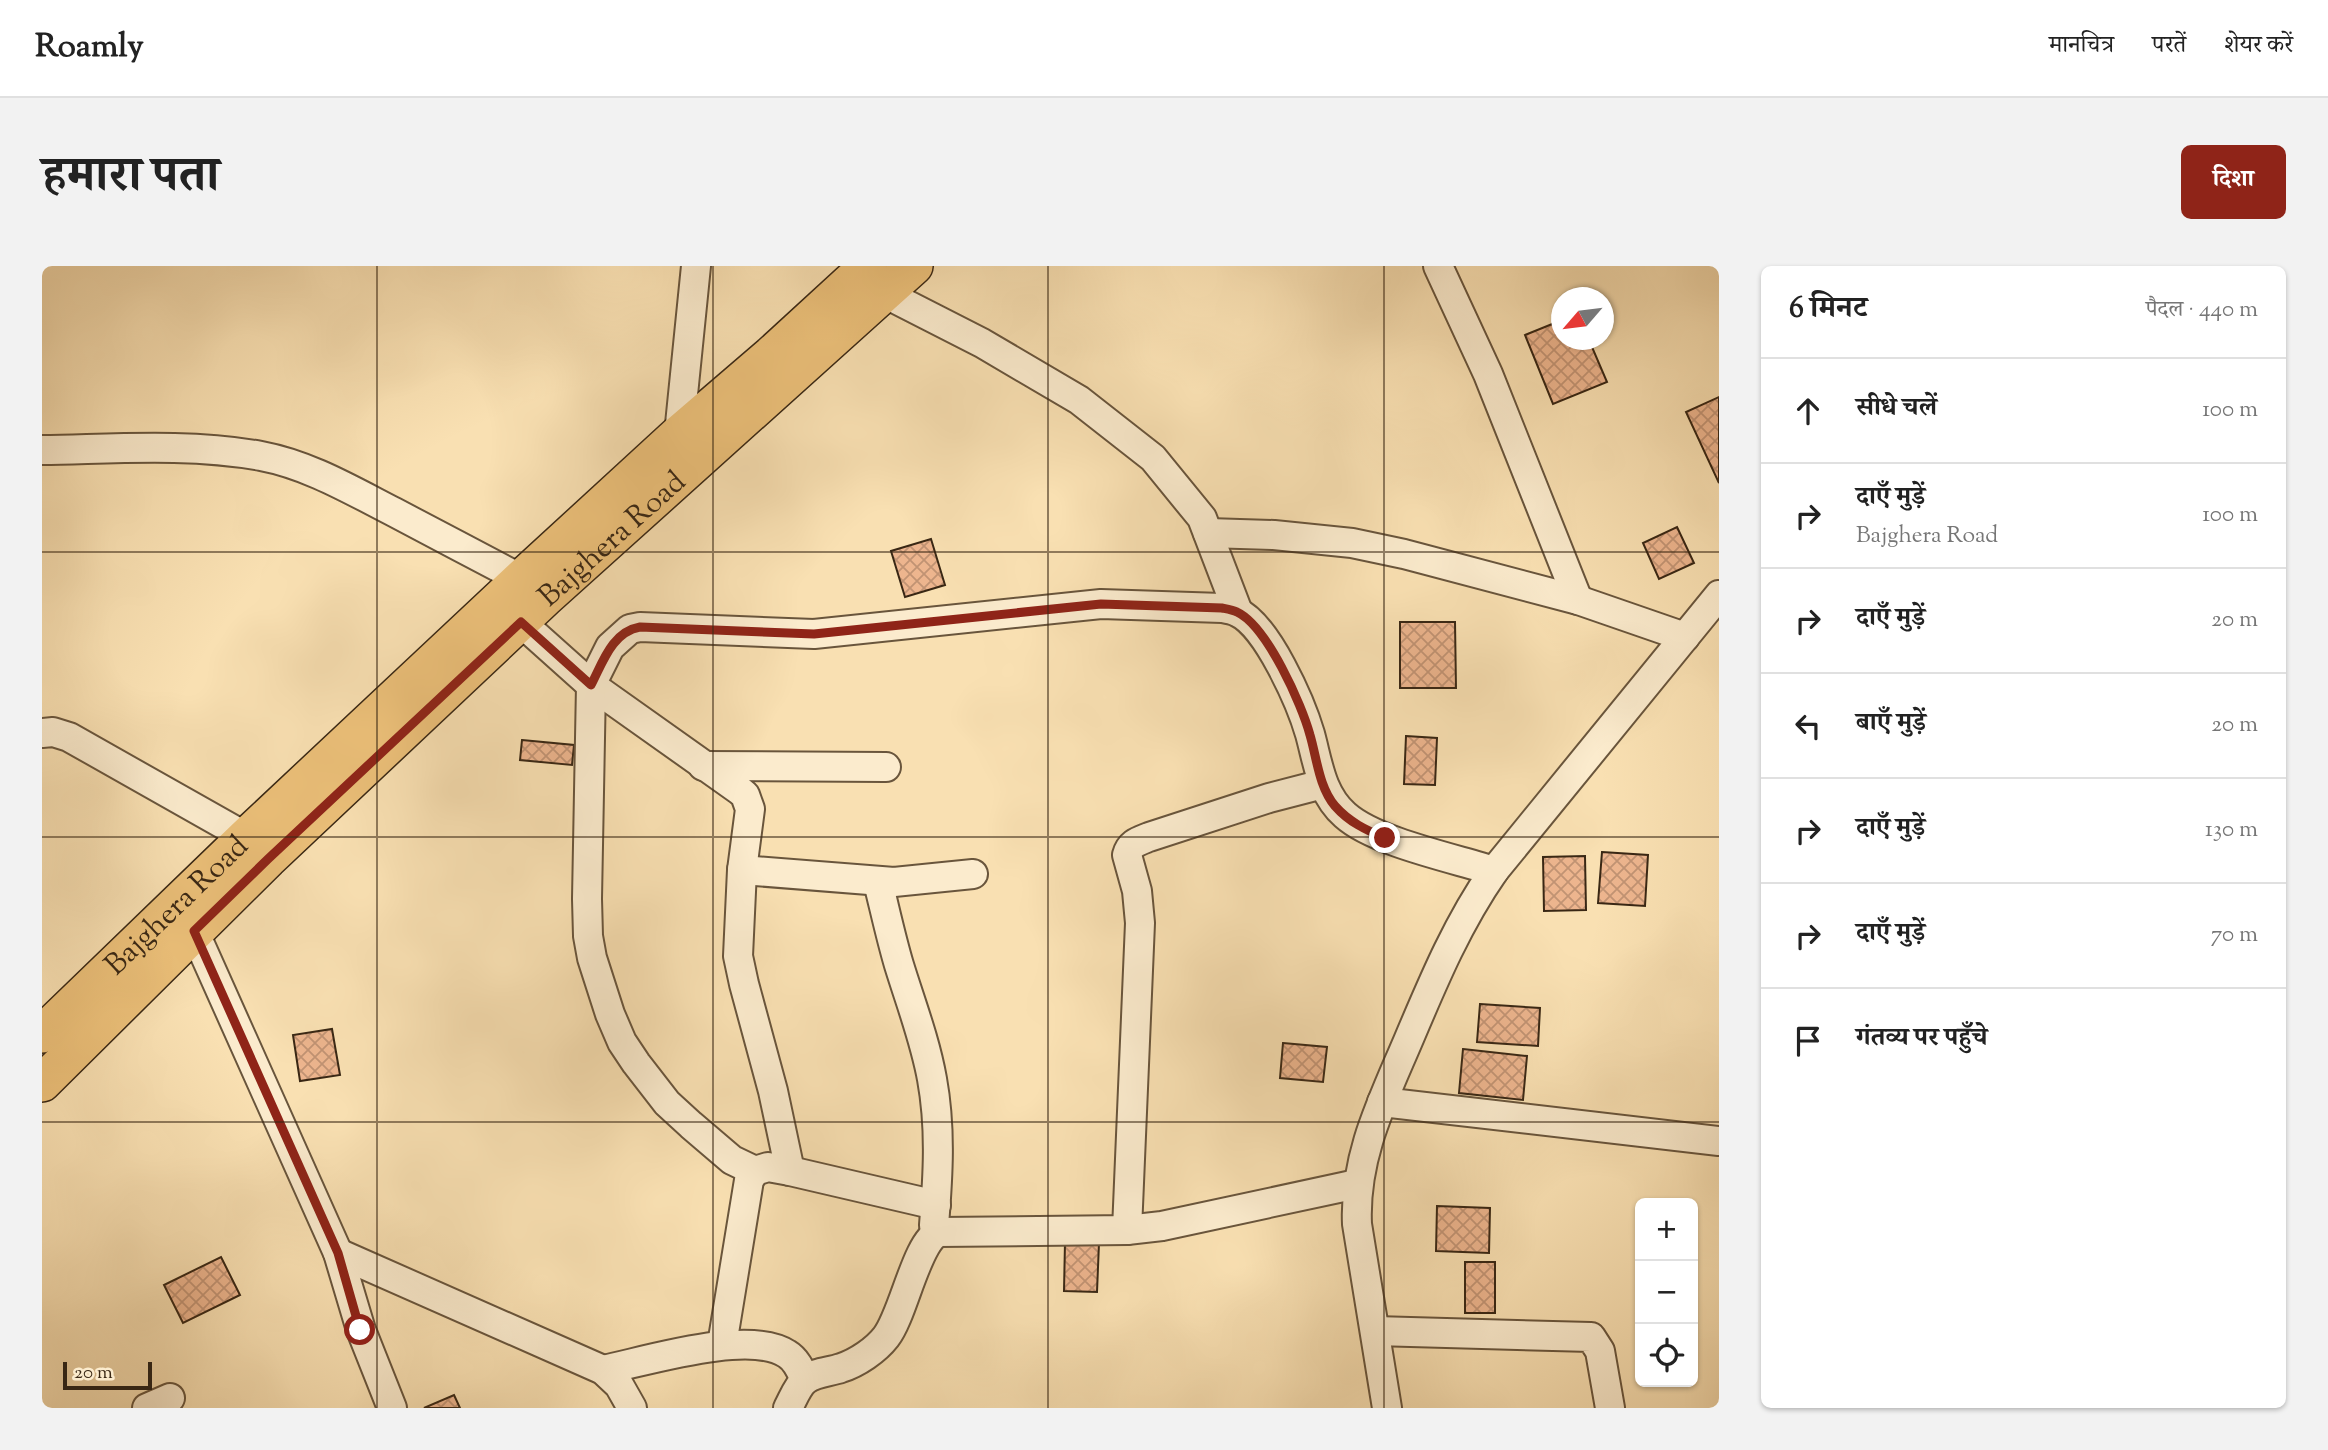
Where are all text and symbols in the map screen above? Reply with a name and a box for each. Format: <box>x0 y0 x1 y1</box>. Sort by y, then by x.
text: Roamly <box>35 24 144 72</box>
text: मानचित्र <box>2049 29 2114 63</box>
text: परतें <box>2152 29 2186 63</box>
text: शेयर करें <box>2224 29 2293 63</box>
text: हमारा पता <box>42 143 219 213</box>
button: दिशा <box>2181 145 2286 219</box>
north arrow <box>1551 287 1614 350</box>
text: 6 मिनट <box>1789 288 1867 331</box>
text: पैदल · 440 m <box>2146 294 2258 327</box>
text: सीधे चलें <box>1856 390 1937 427</box>
icon: ahead <box>1789 392 1827 430</box>
text: 100 m <box>2202 394 2258 427</box>
street label: Bajghera Road <box>530 462 696 618</box>
text: दाएँ मुड़ें <box>1856 479 1925 516</box>
icon: right <box>1789 497 1827 535</box>
text: 100 m <box>2202 499 2258 532</box>
text: Bajghera Road <box>1856 520 1998 553</box>
text: दाएँ मुड़ें <box>1856 600 1925 637</box>
icon: right <box>1789 602 1827 640</box>
text: 20 m <box>2211 604 2258 637</box>
text: बाएँ मुड़ें <box>1856 705 1926 742</box>
icon: left <box>1789 707 1827 745</box>
text: 20 m <box>2211 709 2258 742</box>
text: दाएँ मुड़ें <box>1856 810 1925 847</box>
icon: right <box>1789 812 1827 850</box>
text: 130 m <box>2205 814 2258 847</box>
route end <box>1369 822 1400 853</box>
street label: Bajghera Road <box>96 827 259 987</box>
text: दाएँ मुड़ें <box>1856 915 1925 952</box>
icon: right <box>1789 917 1827 955</box>
text: 70 m <box>2211 919 2258 952</box>
text: गंतव्य पर पहुँचे <box>1856 1020 1987 1057</box>
icon: arrive <box>1789 1022 1827 1060</box>
map controls <box>1635 1198 1698 1387</box>
button: + <box>1635 1198 1698 1261</box>
button: − <box>1635 1261 1698 1324</box>
route start <box>344 1314 375 1345</box>
button: locate <box>1635 1324 1698 1387</box>
scale bar <box>63 1359 152 1391</box>
text: 20 m <box>74 1360 113 1387</box>

